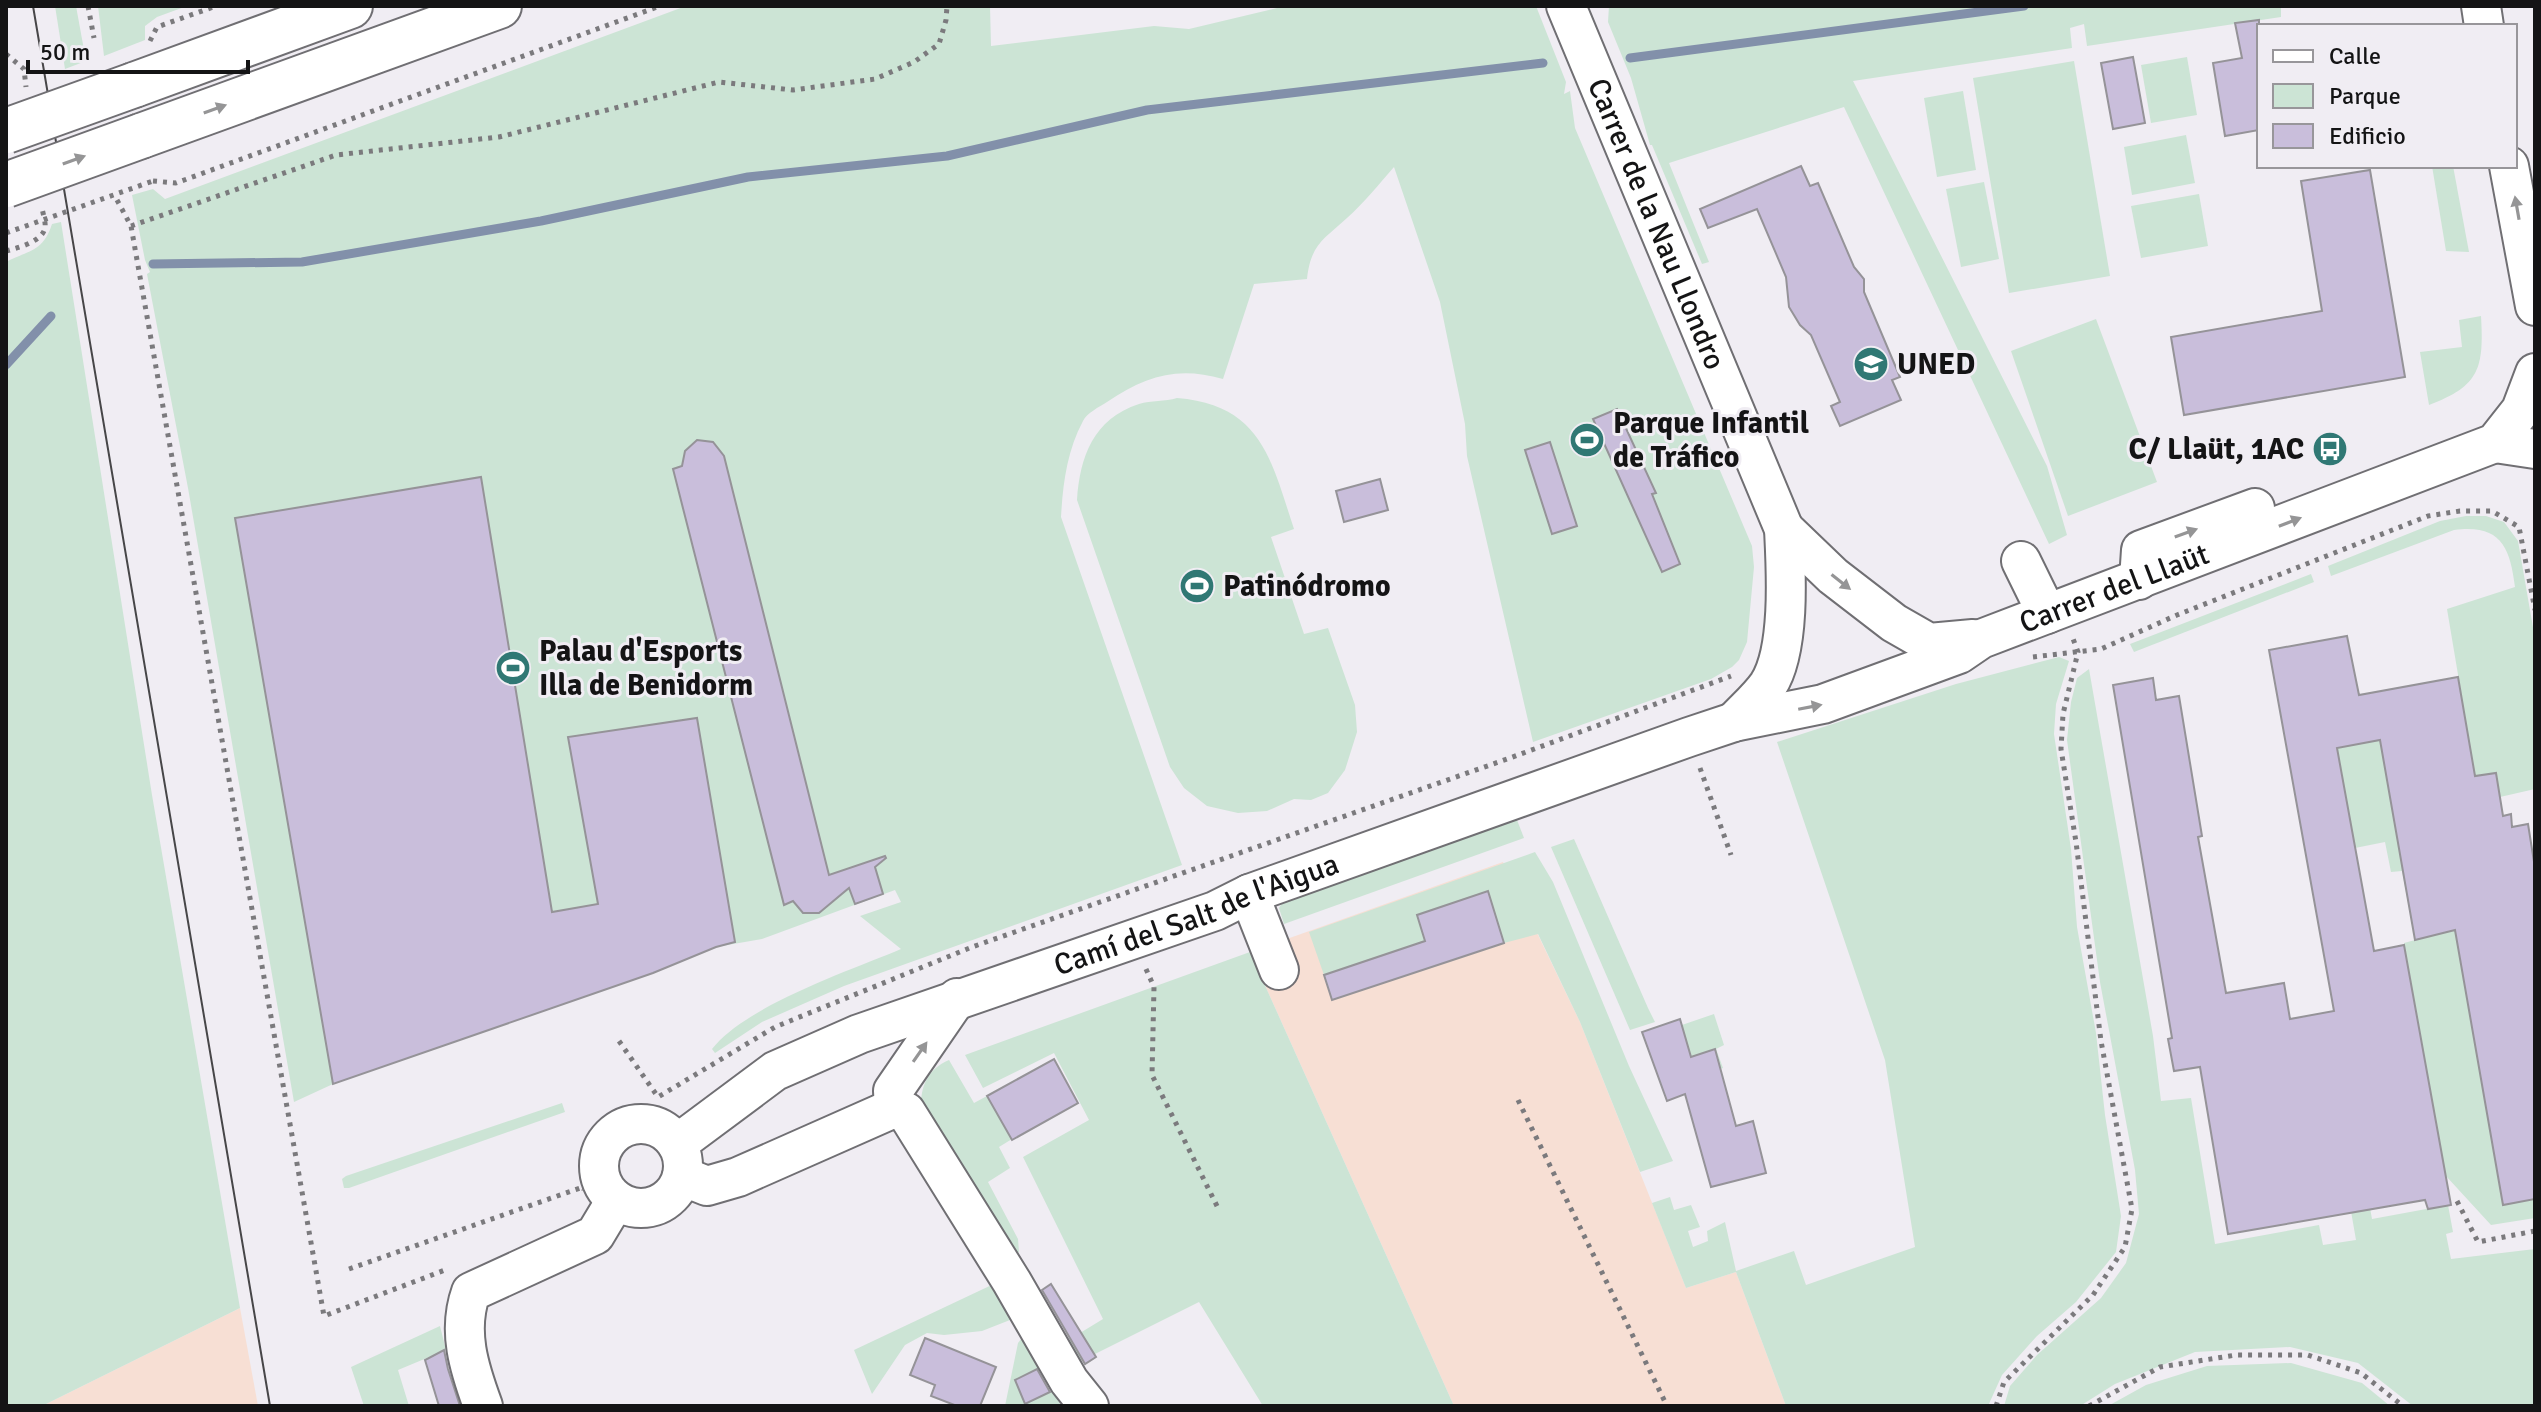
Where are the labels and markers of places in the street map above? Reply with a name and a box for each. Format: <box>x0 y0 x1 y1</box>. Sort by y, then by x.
school or university icon: UNED <box>1852 345 1890 383</box>
place label: UNED <box>1897 346 1975 383</box>
place label: Parque Infantil de Tráfico <box>1613 405 1809 476</box>
sports icon: Parque Infantil de Tráfico <box>1568 421 1606 459</box>
bus stop icon: C/ Llaüt, 1AC <box>2311 430 2349 468</box>
place label: C/ Llaüt, 1AC <box>2129 431 2304 468</box>
sports icon: Patinódromo <box>1178 567 1216 605</box>
place label: Patinódromo <box>1223 568 1391 605</box>
place label: Palau d'Esports Illa de Benidorm <box>539 633 753 704</box>
sports icon: Palau d'Esports Illa de Benidorm <box>494 649 532 687</box>

